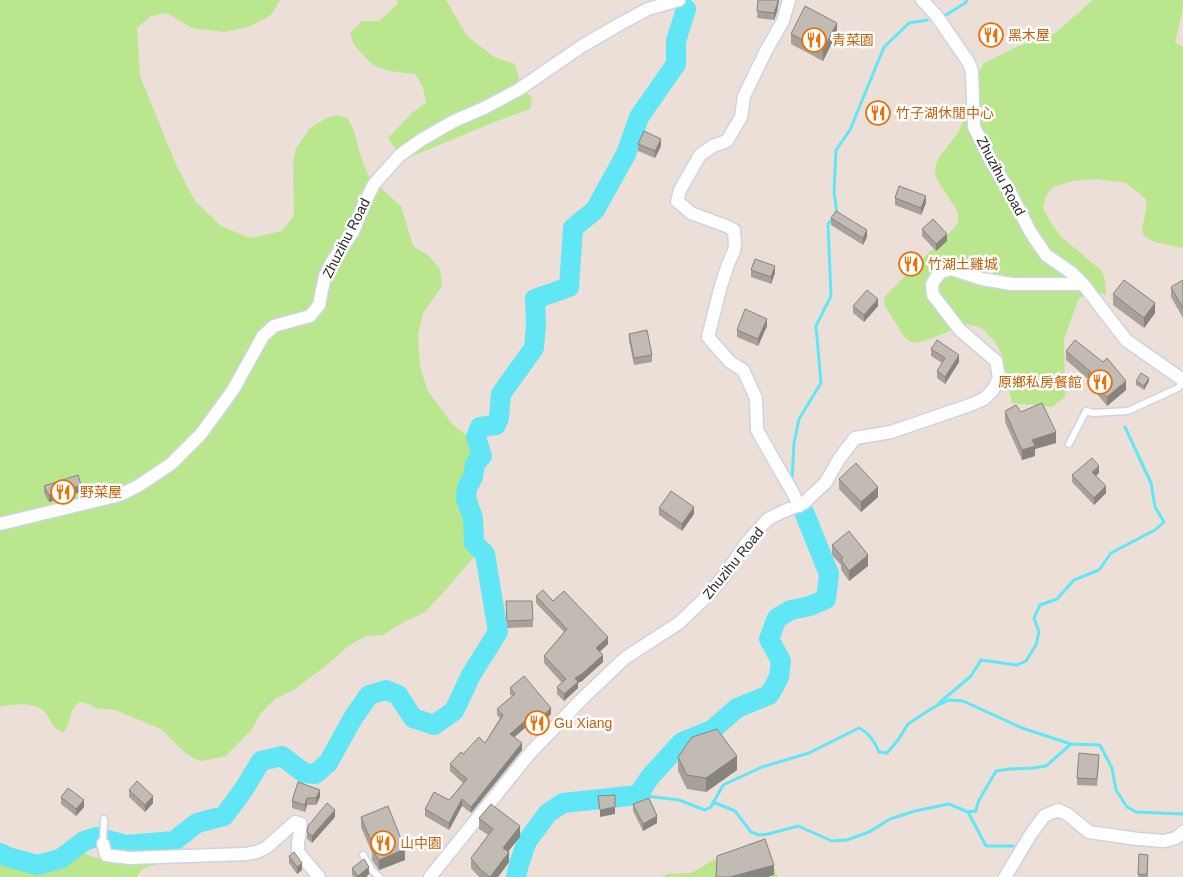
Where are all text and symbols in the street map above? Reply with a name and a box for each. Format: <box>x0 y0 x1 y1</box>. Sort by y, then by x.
restaurant icon: 黑木屋 <box>978 22 1004 48</box>
restaurant icon: 青菜園 <box>801 27 827 53</box>
place label: 黑木屋 <box>1008 27 1050 43</box>
place label: 青菜園 <box>832 32 874 48</box>
restaurant icon: 竹子湖休閒中心 <box>865 100 891 126</box>
place label: 竹子湖休閒中心 <box>896 105 994 121</box>
street label: Zhuzihu Road <box>973 134 1029 218</box>
street label: Zhuzihu Road <box>319 196 373 280</box>
restaurant icon: 竹湖土雞城 <box>898 251 924 277</box>
place label: 竹湖土雞城 <box>928 256 998 272</box>
restaurant icon: 原鄉私房餐館 <box>1087 369 1113 395</box>
place label: 原鄉私房餐館 <box>998 374 1082 390</box>
restaurant icon: 野菜屋 <box>50 479 76 505</box>
place label: 野菜屋 <box>80 484 122 500</box>
street label: Zhuzihu Road <box>699 524 767 602</box>
restaurant icon: Gu Xiang <box>524 710 550 736</box>
place label: Gu Xiang <box>554 715 612 731</box>
restaurant icon: 山中園 <box>370 830 396 856</box>
place label: 山中園 <box>400 835 442 851</box>

